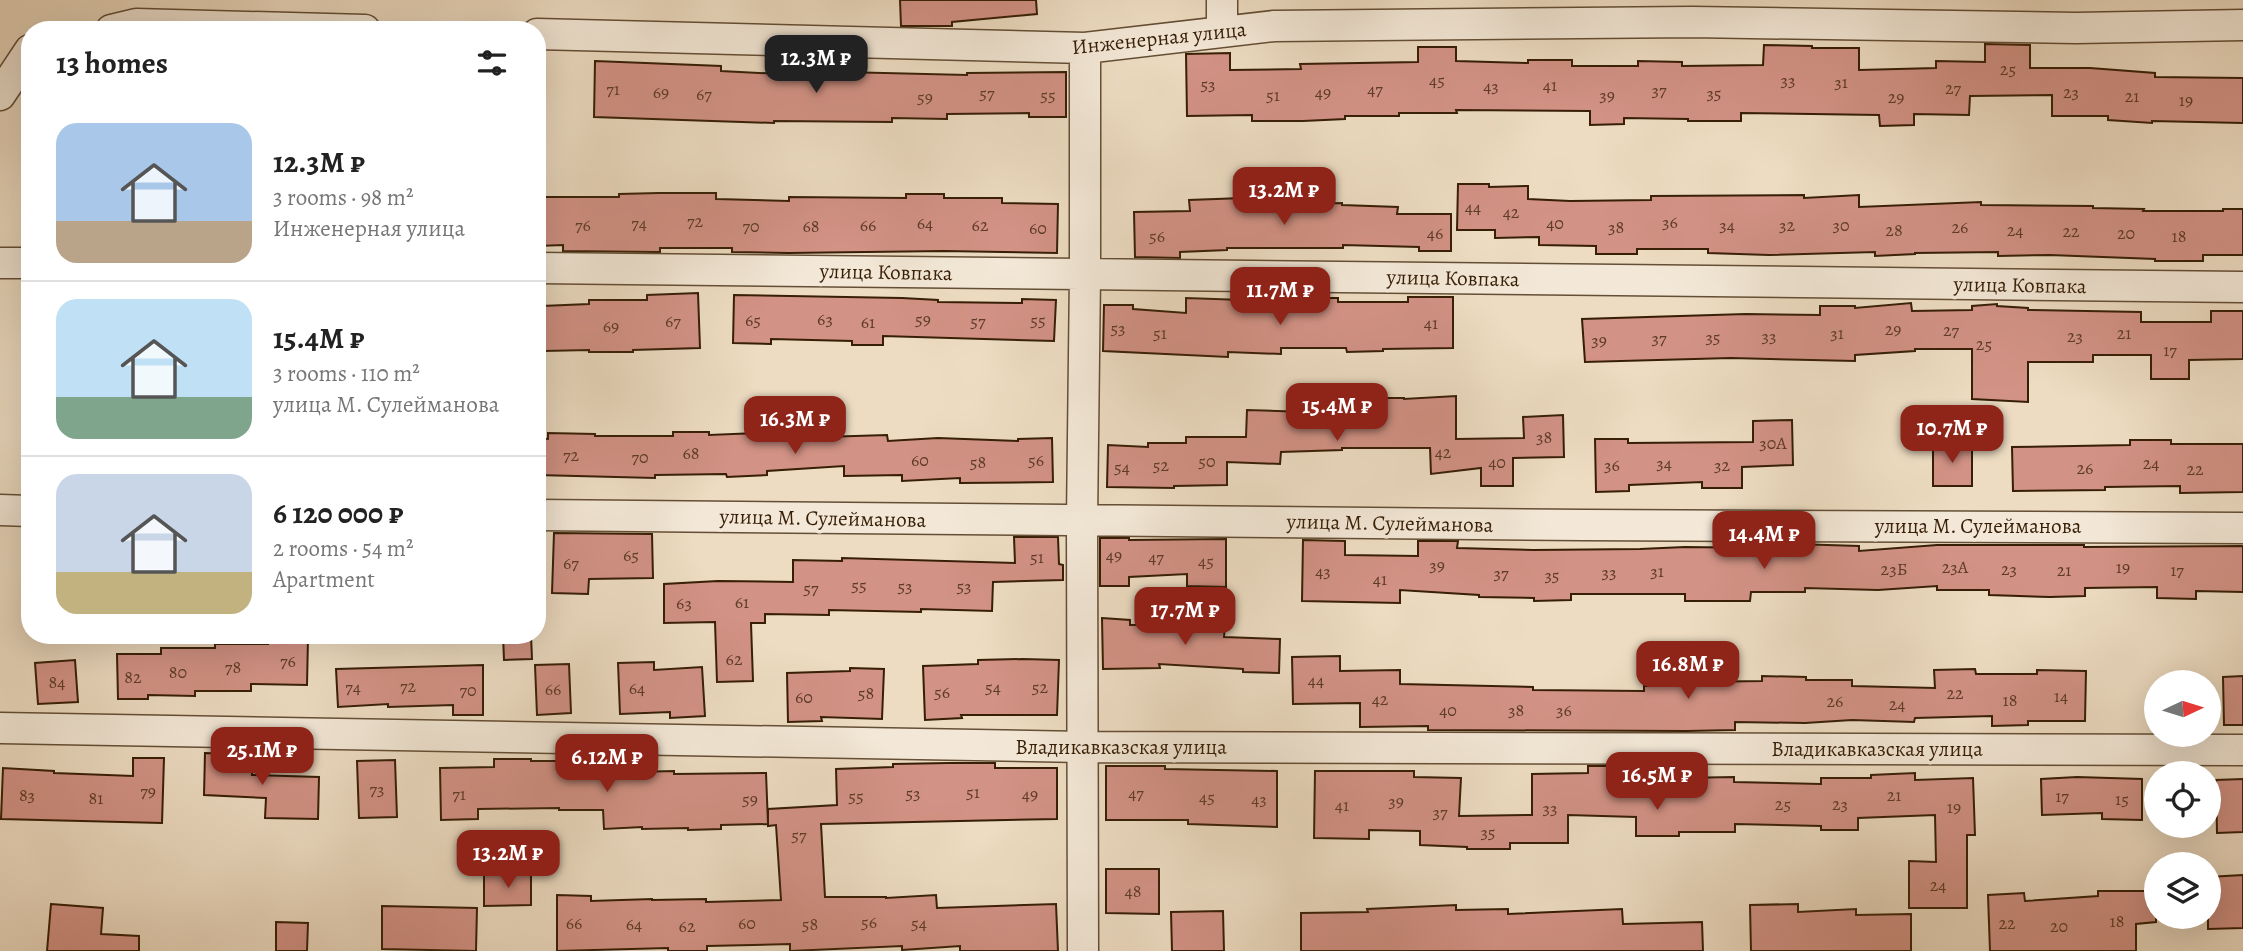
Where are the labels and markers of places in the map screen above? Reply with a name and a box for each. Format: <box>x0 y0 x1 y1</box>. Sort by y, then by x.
pin: 12.3M ₽ <box>751 36 881 95</box>
pin: 13.2M ₽ <box>1219 168 1349 227</box>
pin: 11.7M ₽ <box>1215 268 1345 327</box>
pin: 15.4M ₽ <box>1272 384 1402 443</box>
pin: 16.3M ₽ <box>730 396 860 456</box>
pin: 10.7M ₽ <box>1887 406 2017 465</box>
pin: 14.4M ₽ <box>1699 512 1829 571</box>
pin: 17.7M ₽ <box>1120 588 1250 647</box>
pin: 16.8M ₽ <box>1623 642 1753 701</box>
pin: 25.1M ₽ <box>197 728 327 787</box>
pin: 6.12M ₽ <box>542 734 672 794</box>
pin: 16.5M ₽ <box>1592 752 1722 812</box>
pin: 13.2M ₽ <box>443 830 573 890</box>

